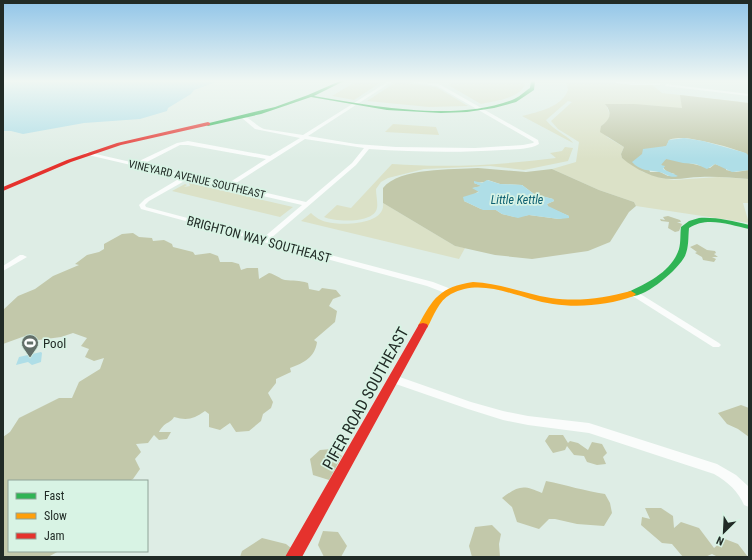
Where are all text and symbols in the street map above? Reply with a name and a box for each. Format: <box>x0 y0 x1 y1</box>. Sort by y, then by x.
street label: VINEYARD AVENUE SOUTHEAST <box>127 157 267 202</box>
water label: Little Kettle <box>491 193 544 207</box>
street label: BRIGHTON WAY SOUTHEAST <box>185 213 333 266</box>
street label: PIFER ROAD SOUTHEAST <box>318 324 412 473</box>
sports icon: Pool <box>20 333 40 358</box>
place label: Pool <box>43 336 66 351</box>
legend <box>8 480 148 552</box>
text: Fast <box>44 489 65 503</box>
text: Slow <box>44 509 67 523</box>
north arrow <box>704 512 744 552</box>
text: Jam <box>44 529 65 543</box>
text: N <box>714 533 726 548</box>

